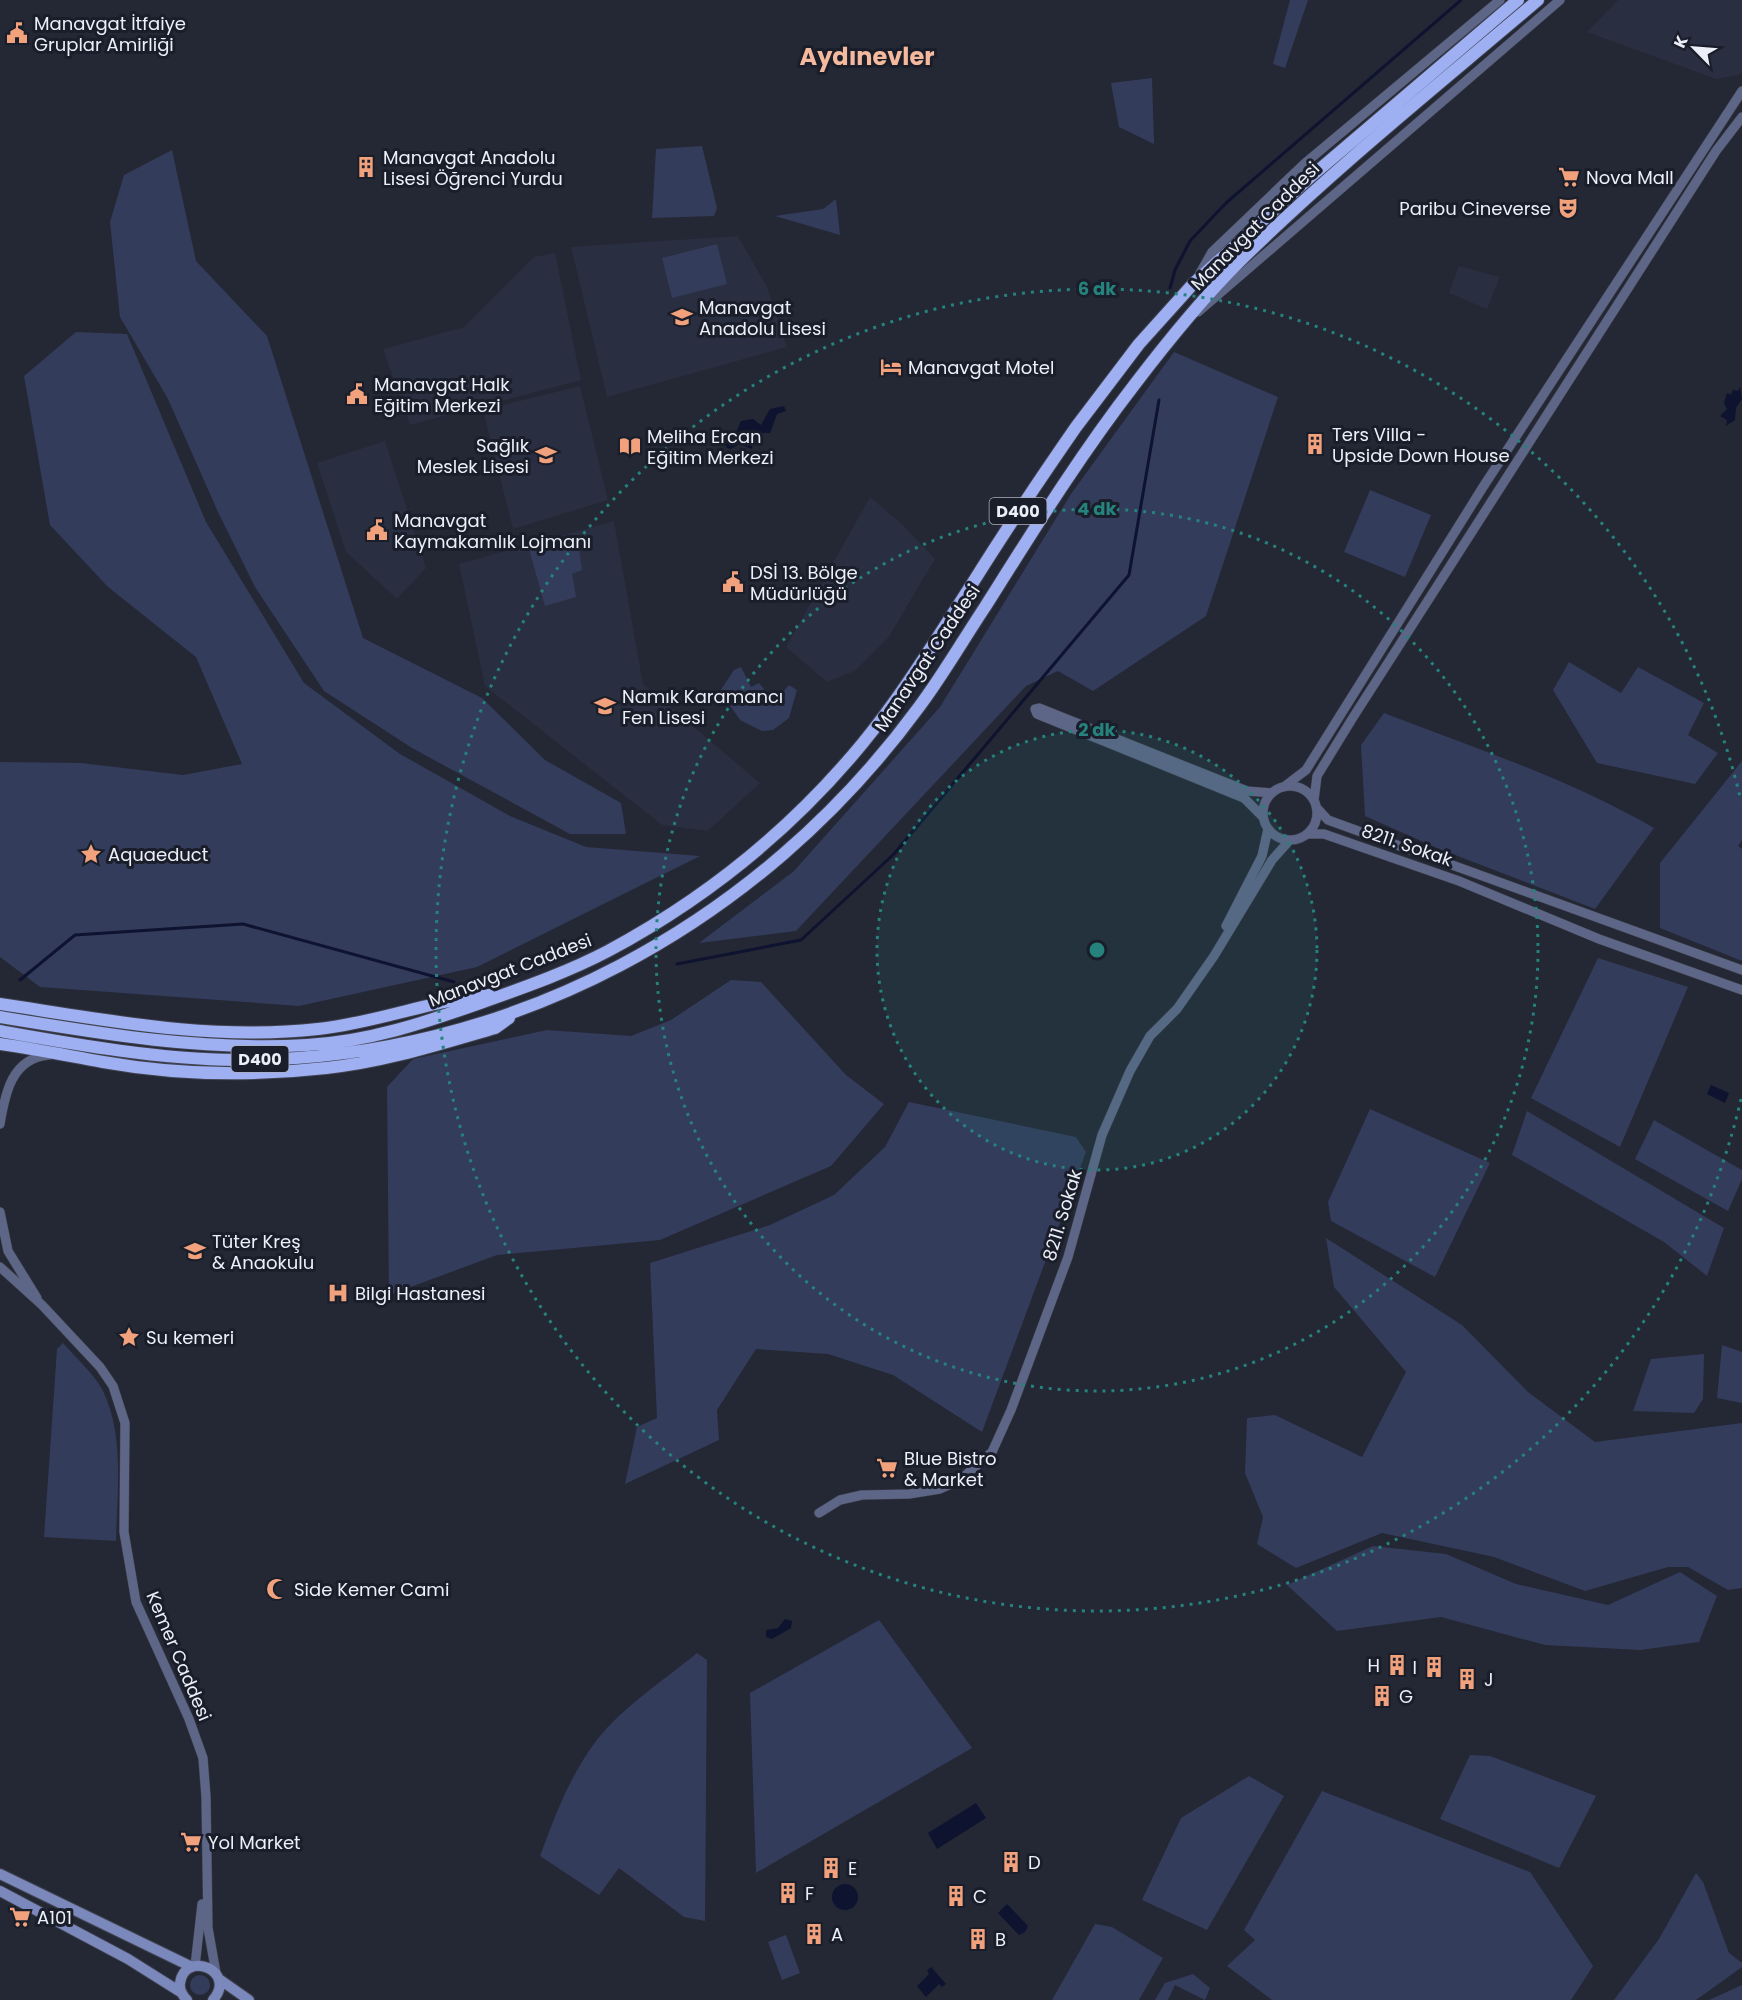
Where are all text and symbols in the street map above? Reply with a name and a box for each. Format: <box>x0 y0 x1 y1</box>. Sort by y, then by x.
place label: Manavgat İtfaiye Gruplar Amirliği <box>34 11 186 57</box>
north arrow <box>1664 18 1724 78</box>
public building icon: Manavgat İtfaiye Gruplar Amirliği <box>5 21 29 45</box>
text: K <box>1668 32 1694 52</box>
district label: Aydınevler <box>800 40 934 73</box>
place label: Manavgat Anadolu Lisesi Öğrenci Yurdu <box>383 145 563 191</box>
building icon: Manavgat Anadolu Lisesi Öğrenci Yurdu <box>354 155 378 179</box>
street label: Manavgat Caddesi <box>1185 156 1325 296</box>
supermarket icon: Nova Mall <box>1557 165 1581 189</box>
place label: Nova Mall <box>1586 165 1674 190</box>
place label: Paribu Cineverse <box>1399 196 1551 221</box>
theatre icon: Paribu Cineverse <box>1556 196 1580 220</box>
text: 6 dk <box>1078 276 1117 301</box>
place label: Manavgat Anadolu Lisesi <box>699 295 826 341</box>
school or university icon: Manavgat Anadolu Lisesi <box>670 305 694 329</box>
hotel icon: Manavgat Motel <box>879 355 903 379</box>
place label: Manavgat Motel <box>908 355 1054 380</box>
place label: Manavgat Halk Eğitim Merkezi <box>374 372 510 418</box>
public building icon: Manavgat Halk Eğitim Merkezi <box>345 382 369 406</box>
place label: Ters Villa - Upside Down House <box>1332 422 1510 468</box>
place label: Meliha Ercan Eğitim Merkezi <box>647 424 774 470</box>
building icon: Ters Villa - Upside Down House <box>1303 432 1327 456</box>
place label: Sağlık Meslek Lisesi <box>417 433 530 479</box>
library icon: Meliha Ercan Eğitim Merkezi <box>618 434 642 458</box>
school or university icon: Sağlık Meslek Lisesi <box>534 443 558 467</box>
text: 4 dk <box>1077 496 1118 521</box>
road number: D400 <box>990 498 1046 524</box>
place label: Manavgat Kaymakamlık Lojmanı <box>394 508 591 554</box>
public building icon: Manavgat Kaymakamlık Lojmanı <box>365 518 389 542</box>
place label: DSİ 13. Bölge Müdürlüğü <box>750 560 858 606</box>
public building icon: DSİ 13. Bölge Müdürlüğü <box>721 570 745 594</box>
street label: Manavgat Caddesi <box>868 579 986 737</box>
place label: Namık Karamancı Fen Lisesi <box>622 684 783 730</box>
school or university icon: Namık Karamancı Fen Lisesi <box>593 694 617 718</box>
text: 2 dk <box>1078 717 1117 742</box>
street label: 8211. Sokak <box>1358 818 1456 872</box>
place icon: Aquaeduct <box>79 842 103 866</box>
place label: Aquaeduct <box>108 842 208 867</box>
street label: Manavgat Caddesi <box>425 927 595 1013</box>
centre of rings <box>1087 940 1107 960</box>
road number: D400 <box>232 1046 288 1072</box>
street label: 8211. Sokak <box>1036 1165 1088 1264</box>
place label: Tüter Kreş & Anaokulu <box>212 1229 314 1275</box>
school or university icon: Tüter Kreş & Anaokulu <box>183 1239 207 1263</box>
hospital icon: Bilgi Hastanesi <box>326 1281 350 1305</box>
place label: Bilgi Hastanesi <box>355 1281 486 1306</box>
place icon: Su kemeri <box>117 1325 141 1349</box>
place label: Su kemeri <box>146 1325 234 1350</box>
place label: Blue Bistro & Market <box>904 1446 997 1492</box>
supermarket icon: Blue Bistro & Market <box>875 1456 899 1480</box>
mosque icon: Side Kemer Cami <box>265 1577 289 1601</box>
place label: Side Kemer Cami <box>294 1577 449 1602</box>
street label: Kemer Caddesi <box>140 1587 218 1725</box>
place label: H <box>1368 1653 1380 1678</box>
building icon: H <box>1385 1653 1409 1677</box>
place label: I <box>1413 1655 1417 1680</box>
building icon: I <box>1422 1655 1446 1679</box>
building icon: J <box>1455 1667 1479 1691</box>
place label: J <box>1484 1667 1494 1692</box>
building icon: G <box>1370 1684 1394 1708</box>
place label: G <box>1399 1684 1413 1709</box>
supermarket icon: Yol Market <box>179 1830 203 1854</box>
place label: Yol Market <box>208 1830 301 1855</box>
building icon: D <box>999 1850 1023 1874</box>
place label: D <box>1028 1850 1041 1875</box>
building icon: E <box>819 1856 843 1880</box>
place label: E <box>848 1856 857 1881</box>
building icon: F <box>776 1881 800 1905</box>
place label: F <box>805 1881 814 1906</box>
building icon: C <box>944 1884 968 1908</box>
place label: C <box>973 1884 987 1909</box>
supermarket icon: A101 <box>8 1905 32 1929</box>
place label: A101 <box>37 1905 72 1930</box>
building icon: A <box>802 1922 826 1946</box>
place label: A <box>831 1922 843 1947</box>
building icon: B <box>966 1927 990 1951</box>
place label: B <box>995 1927 1006 1952</box>

